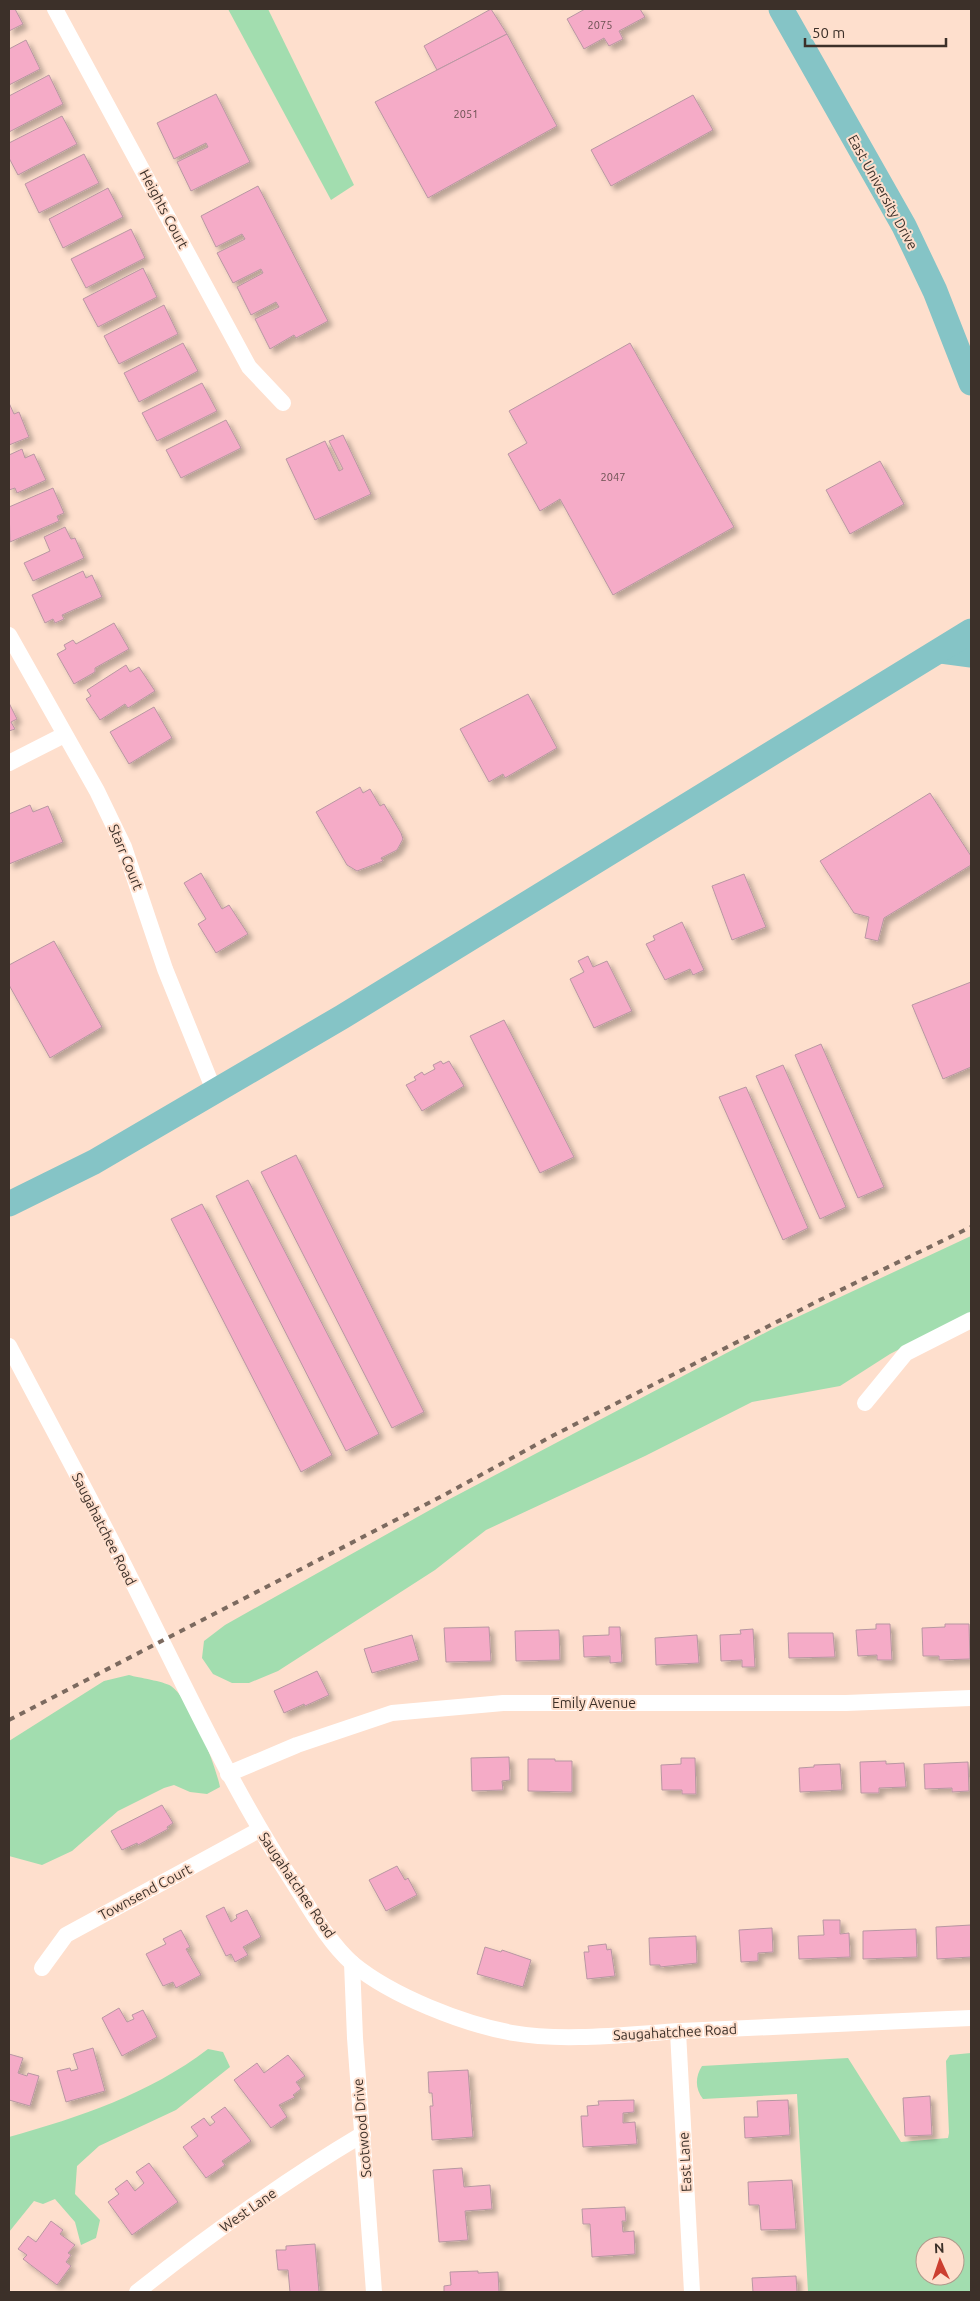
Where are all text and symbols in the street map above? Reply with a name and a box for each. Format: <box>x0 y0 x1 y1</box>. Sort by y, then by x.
scale bar <box>805 15 946 47</box>
house number: 2075 <box>588 19 612 31</box>
text: 50 m <box>812 24 845 41</box>
house number: 2051 <box>454 108 478 120</box>
street label: East University Drive <box>845 132 921 252</box>
street label: Heights Court <box>136 167 192 252</box>
house number: 2047 <box>601 471 625 483</box>
street label: Starr Court <box>106 822 147 893</box>
street label: Saugahatchee Road <box>69 1470 139 1588</box>
street label: Emily Avenue <box>552 1695 636 1711</box>
street label: Saugahatchee Road <box>256 1829 338 1941</box>
street label: Townsend Court <box>96 1861 195 1923</box>
street label: Saugahatchee Road <box>613 2021 737 2043</box>
street label: Scotwood Drive <box>350 2078 374 2178</box>
street label: East Lane <box>675 2132 695 2192</box>
street label: West Lane <box>217 2185 279 2235</box>
north arrow <box>915 2236 965 2286</box>
text: N <box>934 2240 945 2256</box>

